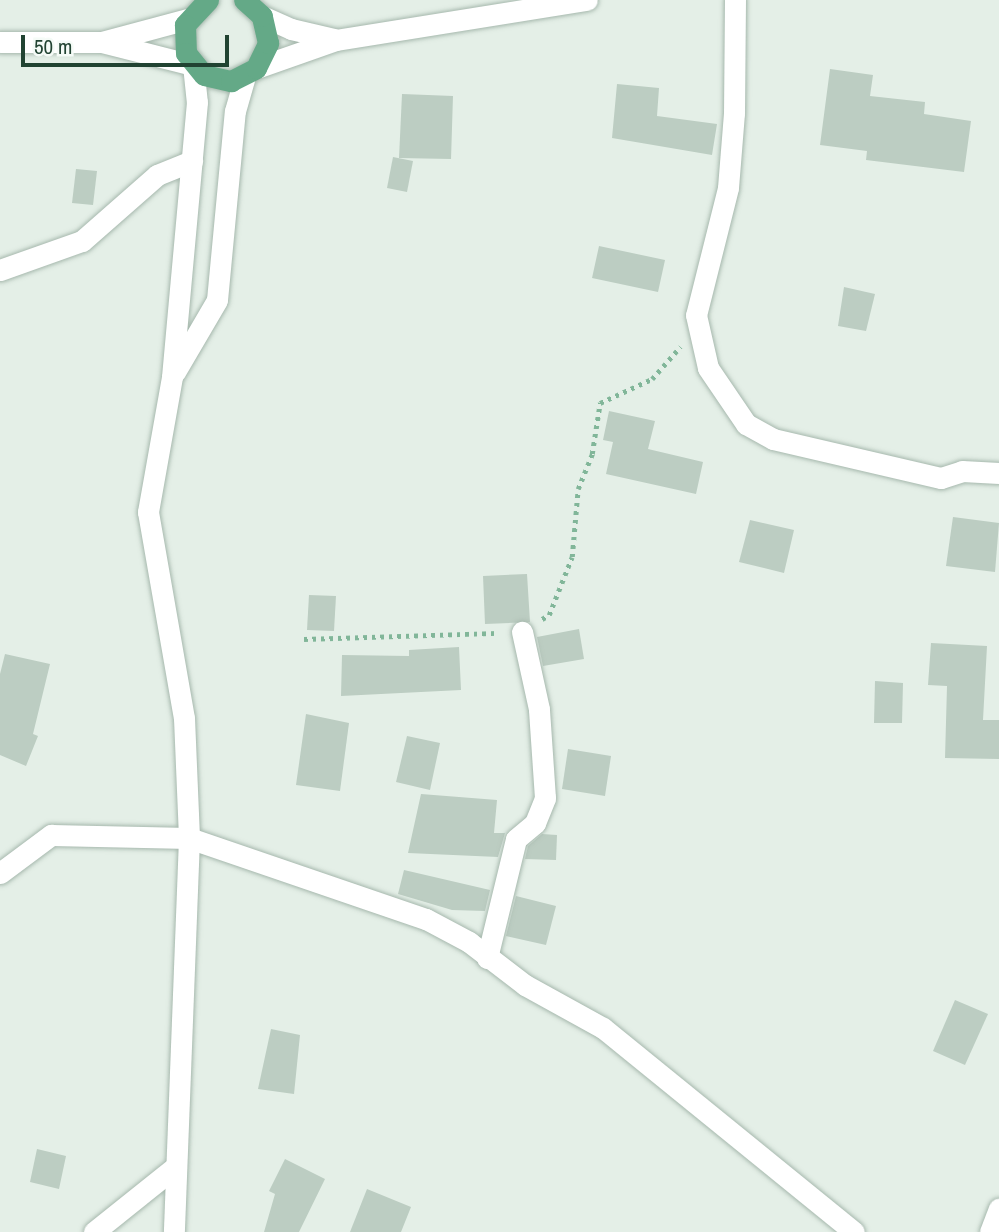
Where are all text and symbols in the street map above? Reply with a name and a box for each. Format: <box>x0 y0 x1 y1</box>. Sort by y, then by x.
scale bar <box>24 21 233 65</box>
text: 50 m <box>34 32 72 61</box>

